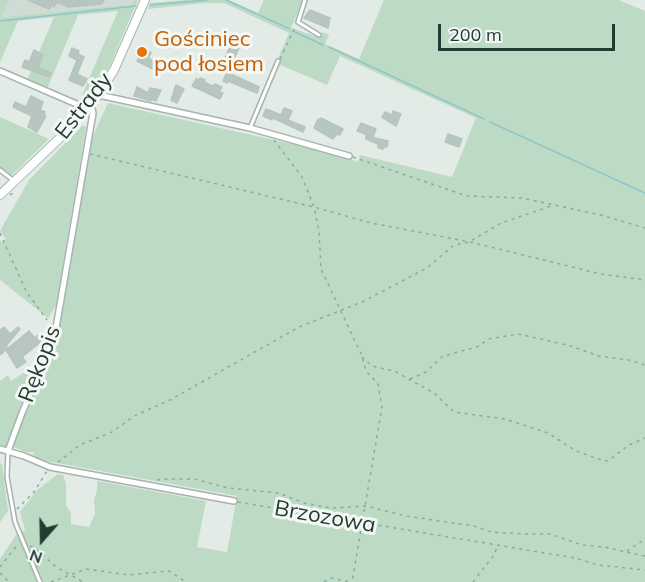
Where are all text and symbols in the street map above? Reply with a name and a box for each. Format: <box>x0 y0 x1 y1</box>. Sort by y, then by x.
scale bar <box>441 12 618 50</box>
text: 200 m <box>449 23 502 46</box>
place label: Gościniec pod łosiem <box>154 26 264 78</box>
marker: Gościniec pod łosiem <box>135 45 149 59</box>
street label: Estrady <box>50 67 118 145</box>
street label: Rękopis <box>13 322 67 406</box>
street label: Brzozowa <box>272 495 378 539</box>
north arrow <box>12 510 72 570</box>
text: N <box>27 545 45 568</box>

